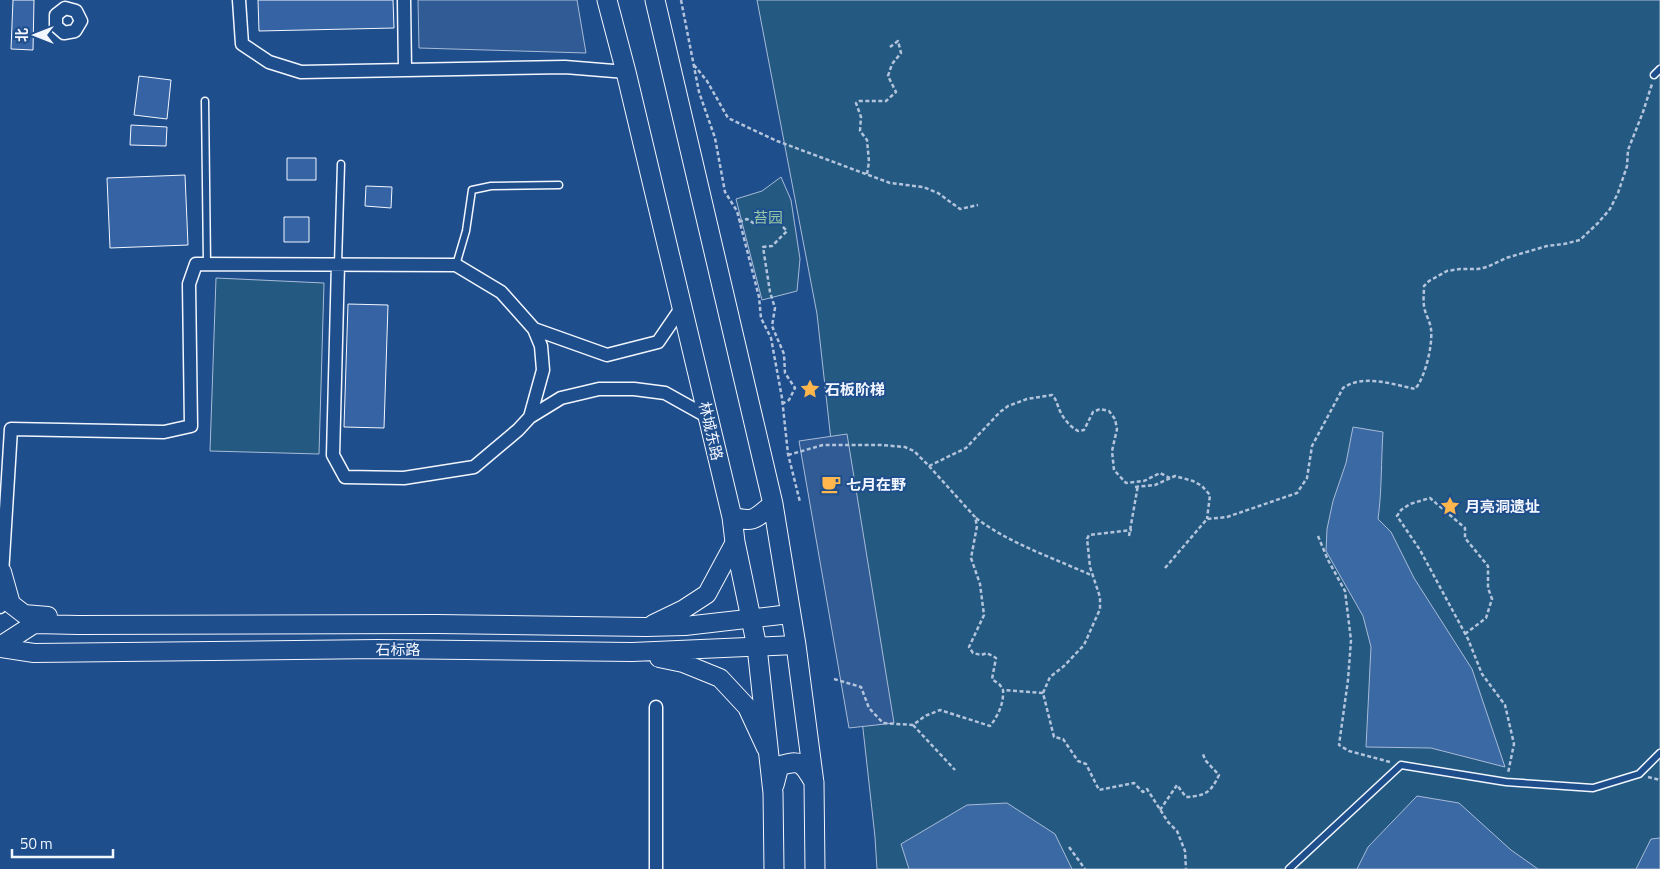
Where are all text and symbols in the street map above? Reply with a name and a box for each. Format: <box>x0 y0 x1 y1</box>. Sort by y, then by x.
north arrow <box>10 10 60 60</box>
text: 北 <box>11 28 32 42</box>
park label: 苔园 <box>753 206 783 229</box>
place icon: 石板阶梯 <box>799 378 821 400</box>
place label: 石板阶梯 <box>825 378 885 401</box>
street label: 林城东路 <box>693 399 729 463</box>
cafe icon: 七月在野 <box>820 473 842 495</box>
place label: 七月在野 <box>846 473 906 496</box>
place icon: 月亮洞遗址 <box>1439 495 1461 517</box>
place label: 月亮洞遗址 <box>1465 495 1540 518</box>
street label: 石标路 <box>375 638 421 661</box>
scale bar <box>12 826 114 858</box>
text: 50 m <box>20 832 53 855</box>

